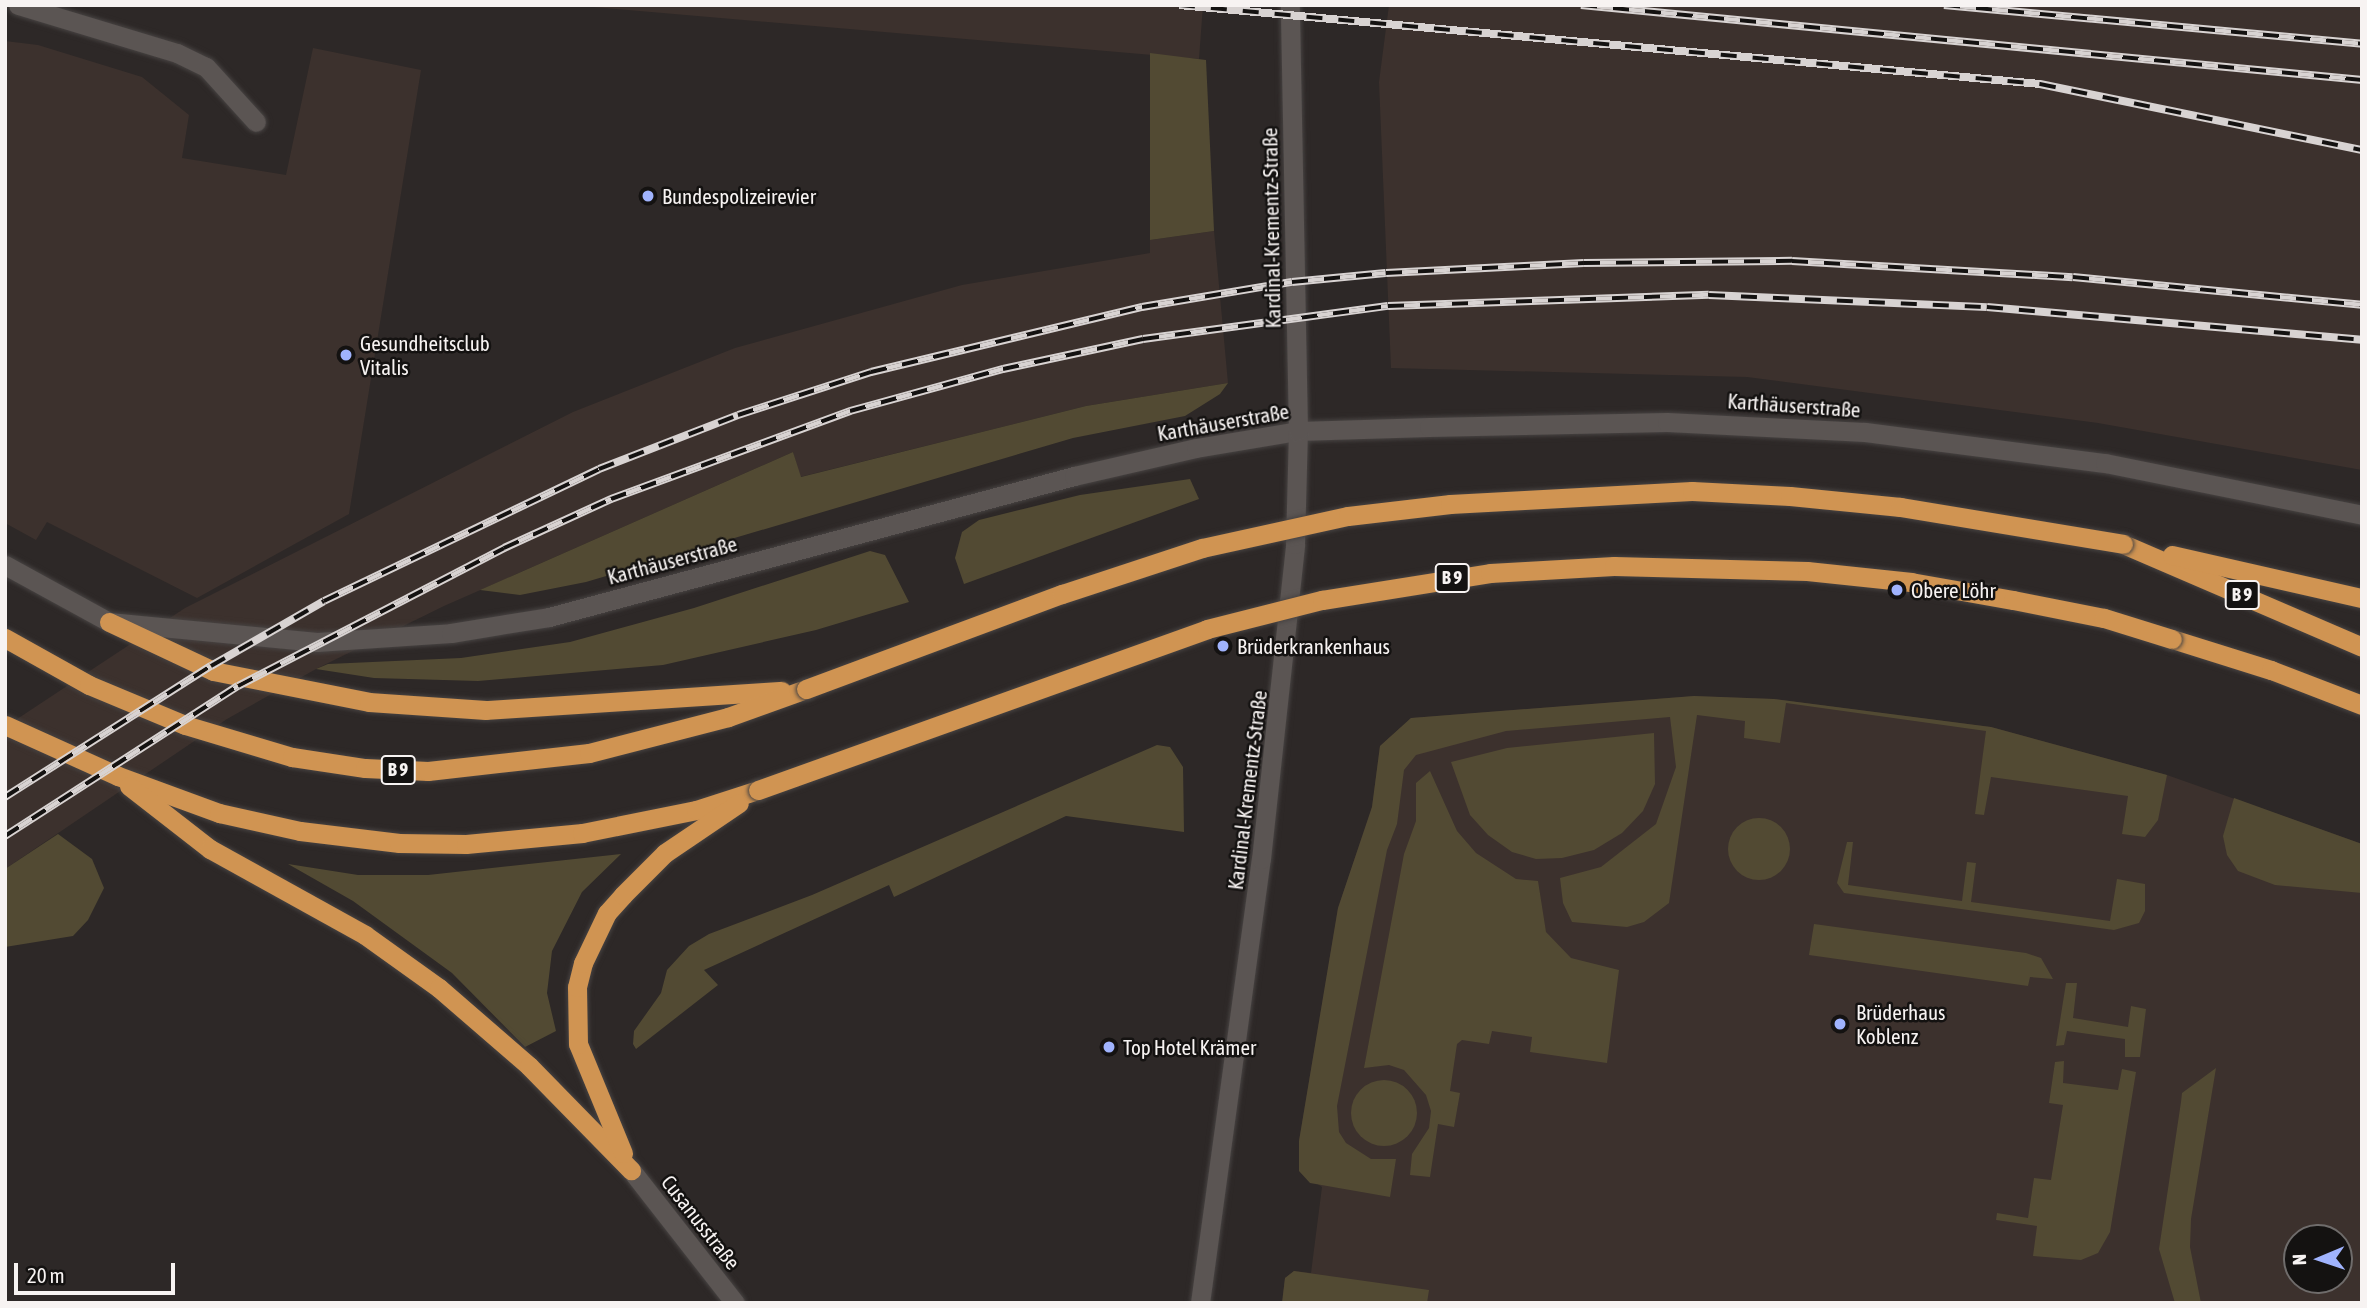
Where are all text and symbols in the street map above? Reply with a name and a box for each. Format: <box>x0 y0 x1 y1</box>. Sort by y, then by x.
street label: Kardinal-Krementz-Straße <box>1257 127 1285 329</box>
place label: Bundespolizeirevier <box>662 183 816 209</box>
marker: Bundespolizeirevier <box>640 188 656 204</box>
place label: Gesundheitsclub Vitalis <box>360 330 490 380</box>
marker: Gesundheitsclub Vitalis <box>338 347 354 363</box>
street label: Karthäuserstraße <box>1727 388 1861 422</box>
street label: Karthäuserstraße <box>1155 398 1291 446</box>
street label: Karthäuserstraße <box>604 531 740 589</box>
road number: B 9 <box>1434 562 1470 594</box>
place label: Obere Löhr <box>1911 577 1996 603</box>
road number: B 9 <box>2224 580 2260 610</box>
marker: Obere Löhr <box>1889 582 1905 598</box>
place label: Brüderkrankenhaus <box>1237 633 1390 659</box>
marker: Brüderkrankenhaus <box>1215 638 1231 654</box>
street label: Kardinal-Krementz-Straße <box>1222 689 1272 891</box>
road number: B 9 <box>380 754 416 786</box>
place label: Brüderhaus Koblenz <box>1856 999 1945 1049</box>
marker: Brüderhaus Koblenz <box>1830 1014 1850 1034</box>
place label: Top Hotel Krämer <box>1123 1034 1256 1060</box>
marker: Top Hotel Krämer <box>1101 1039 1117 1055</box>
street label: Cusanusstraße <box>656 1170 746 1274</box>
north arrow <box>2283 1224 2353 1294</box>
scale bar <box>18 1248 178 1292</box>
text: N <box>2288 1254 2310 1266</box>
text: 20 m <box>27 1263 65 1287</box>

